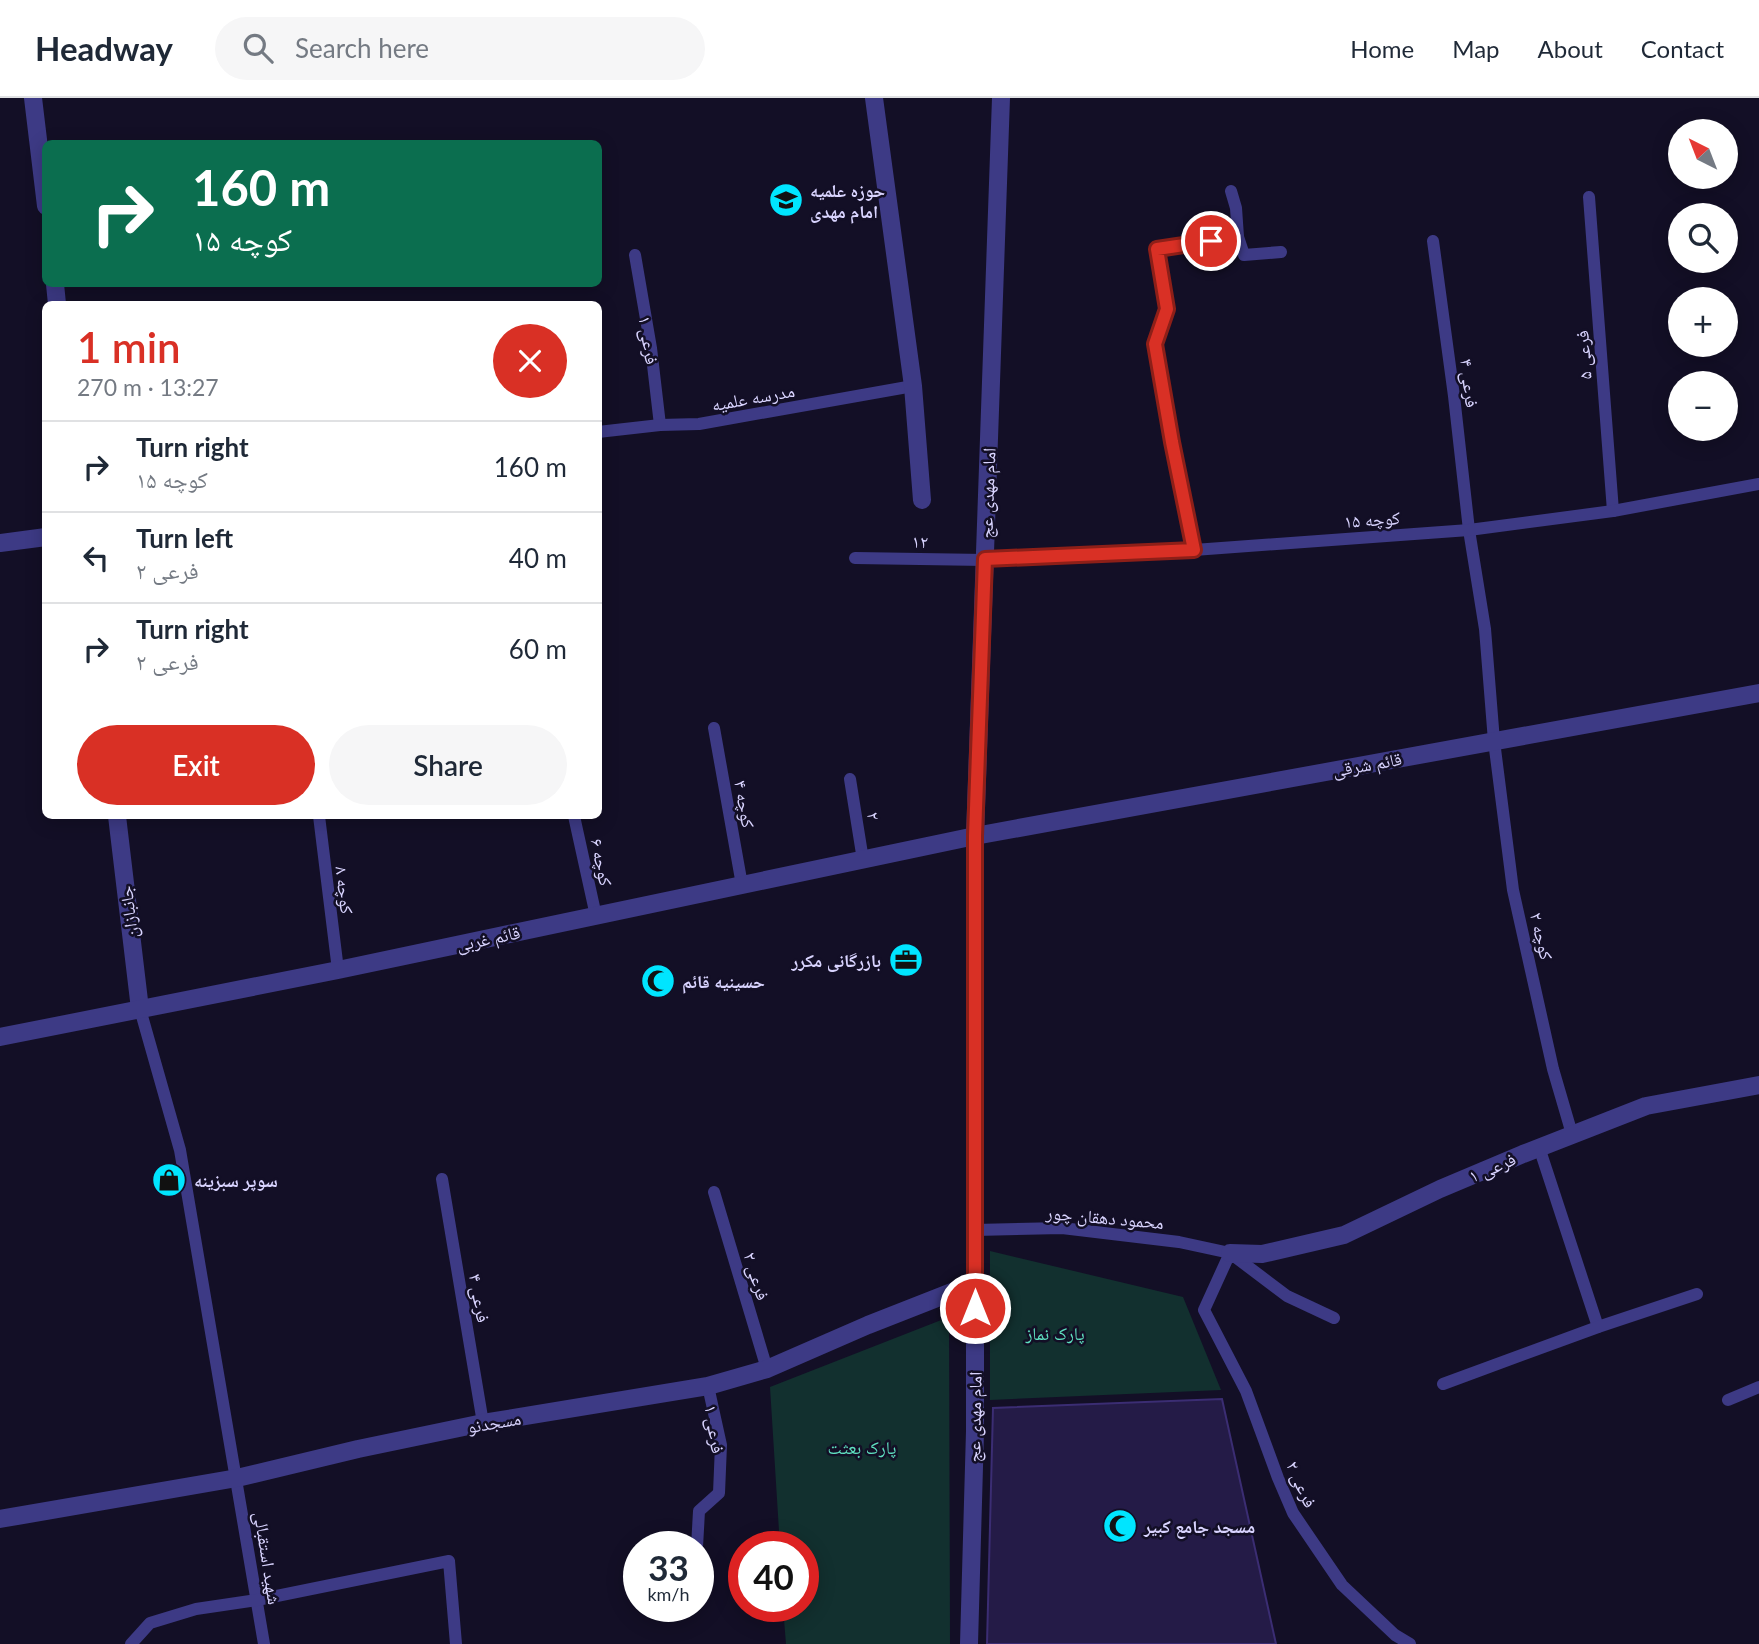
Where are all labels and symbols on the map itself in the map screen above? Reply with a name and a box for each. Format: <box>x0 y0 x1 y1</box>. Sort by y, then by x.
north arrow <box>1668 119 1738 189</box>
place label: حوزه علمیه امام مهدی <box>810 179 886 224</box>
school or university icon: حوزه علمیه امام مهدی <box>767 181 805 219</box>
pin <box>1181 211 1241 271</box>
street label: فرعی ۱ <box>633 314 664 366</box>
street label: فرعی ۵ <box>1570 330 1597 380</box>
street label: فرعی ۴ <box>1455 357 1484 409</box>
street label: مدرسه علمیه <box>710 379 796 415</box>
street label: امام مهدی عج <box>974 447 1002 539</box>
street label: کوچه ۱۵ <box>1343 506 1401 533</box>
street label: ۱۲ <box>912 530 928 552</box>
street label: قائم شرقی <box>1331 747 1404 783</box>
street label: کوچه ۴ <box>729 778 760 830</box>
street label: ۲ <box>863 810 885 822</box>
street label: کوچه ۶ <box>586 836 618 889</box>
street label: کوچه ۸ <box>330 865 359 916</box>
street label: جانبازان <box>114 884 143 939</box>
street label: کوچه ۲ <box>1525 910 1558 963</box>
street label: قائم غربی <box>454 920 522 957</box>
office icon: بازرگانی مکرر <box>887 941 925 979</box>
place label: بازرگانی مکرر <box>791 949 881 972</box>
mosque icon: حسینیه قائم <box>639 962 677 1000</box>
place label: حسینیه قائم <box>682 970 765 994</box>
street label: فرعی ۱ <box>1465 1147 1519 1188</box>
shop icon: سوپر سبزینه <box>150 1161 188 1199</box>
place label: سوپر سبزینه <box>194 1169 278 1192</box>
street label: محمود دهقان چور <box>1044 1201 1165 1234</box>
street label: فرعی ۲ <box>738 1249 775 1303</box>
position arrow <box>938 1271 1012 1345</box>
street label: فرعی ۴ <box>464 1272 495 1324</box>
park label: پارک نماز <box>1024 1322 1085 1345</box>
street label: امام مهدی عج <box>962 1371 988 1463</box>
street label: فرعی ۱ <box>699 1403 730 1455</box>
street label: مسجدنو <box>465 1406 523 1438</box>
park label: پارک بعثت <box>828 1436 896 1459</box>
street label: فرعی ۲ <box>1281 1457 1322 1511</box>
mosque icon: مسجد جامع کبیر <box>1101 1507 1139 1545</box>
street label: شهید استقبالی <box>249 1510 286 1606</box>
place label: مسجد جامع کبیر <box>1143 1515 1255 1539</box>
speed limit sign: 40 <box>728 1531 819 1622</box>

